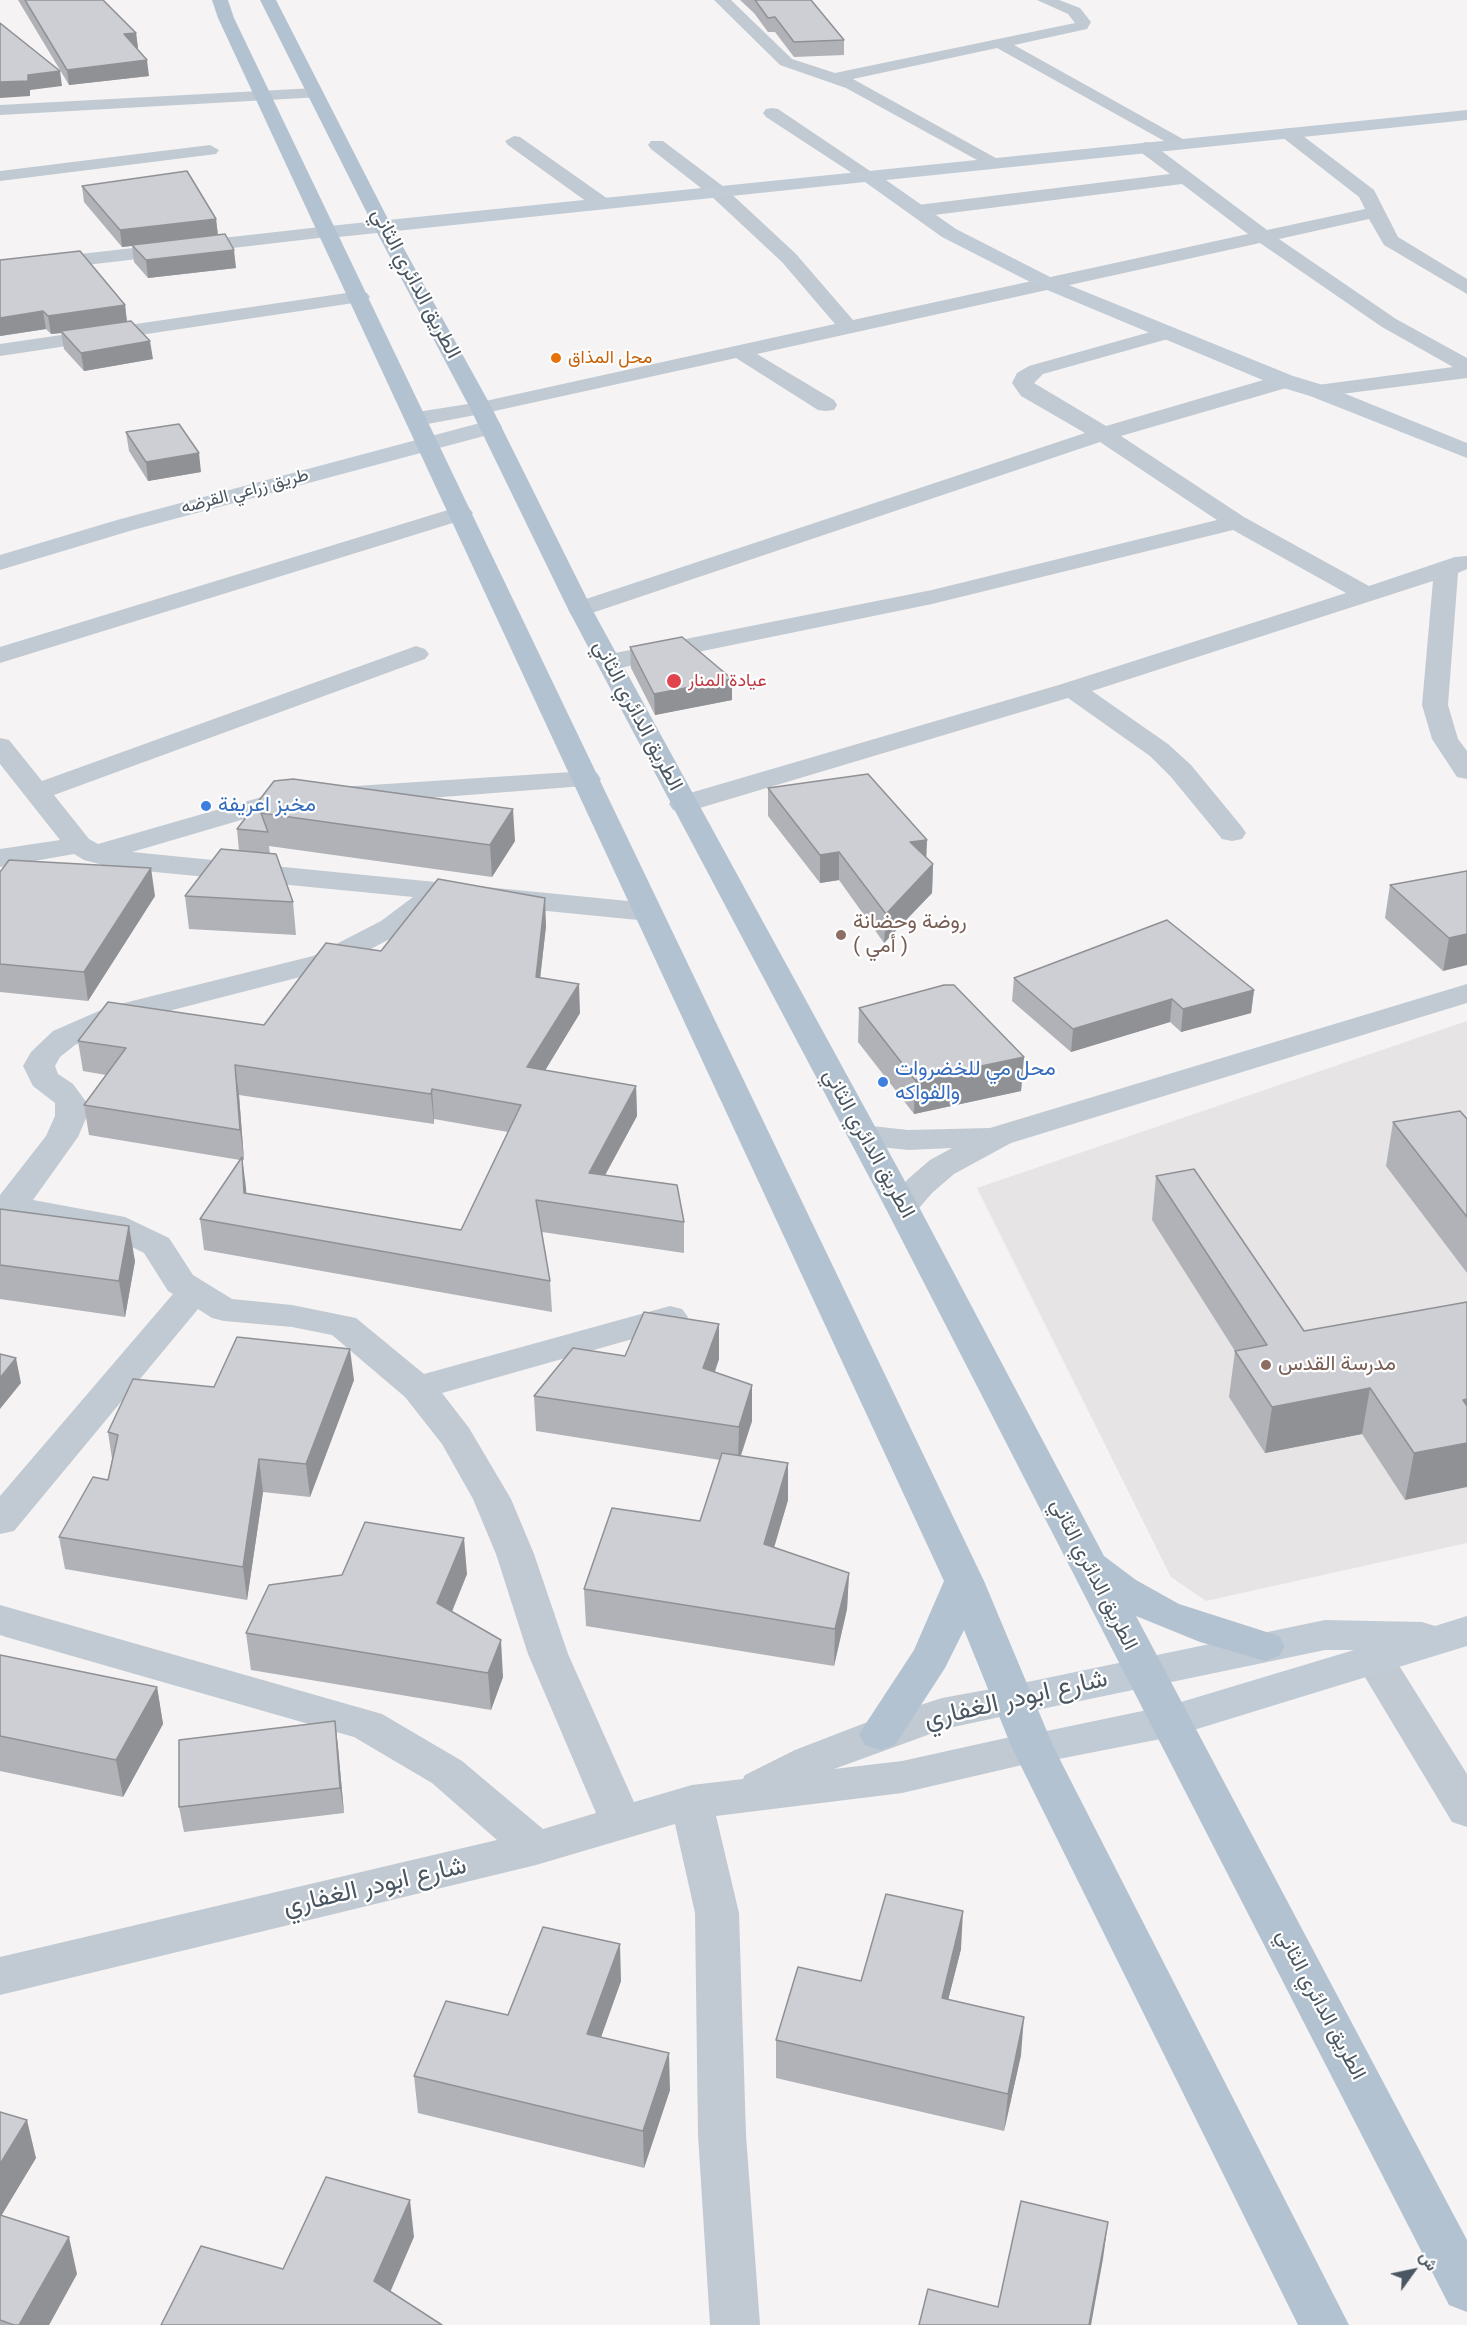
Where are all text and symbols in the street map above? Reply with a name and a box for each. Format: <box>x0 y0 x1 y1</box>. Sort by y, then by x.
street label: الطريق الدائري الثاني <box>365 204 465 364</box>
place label: محل المذاق <box>568 347 652 369</box>
marker: محل المذاق <box>549 351 563 365</box>
street label: طريق زراعي القرضه <box>179 465 311 519</box>
street label: الطريق الدائري الثاني <box>587 636 687 796</box>
place label: عيادة المنار <box>688 670 767 692</box>
marker: عيادة المنار <box>665 672 683 690</box>
place label: مخبز اعريفة <box>218 793 316 819</box>
marker: مخبز اعريفة <box>199 799 213 813</box>
place label: روضة وحضانة ( أمي ) <box>853 910 967 960</box>
marker: روضة وحضانة ( أمي ) <box>834 928 848 942</box>
place label: محل مي للخضروات والفواكه <box>895 1057 1056 1107</box>
street label: الطريق الدائري الثاني <box>817 1065 919 1223</box>
marker: محل مي للخضروات والفواكه <box>876 1075 890 1089</box>
place label: مدرسة القدس <box>1278 1352 1396 1378</box>
marker: مدرسة القدس <box>1259 1358 1273 1372</box>
street label: الطريق الدائري الثاني <box>1044 1495 1142 1655</box>
street label: شارع ابودر الغفاري <box>921 1664 1111 1736</box>
street label: شارع ابودر الغفاري <box>280 1851 470 1923</box>
street label: الطريق الدائري الثاني <box>1270 1925 1370 2085</box>
north arrow <box>1383 2241 1443 2301</box>
text: ش <box>1415 2248 1442 2274</box>

